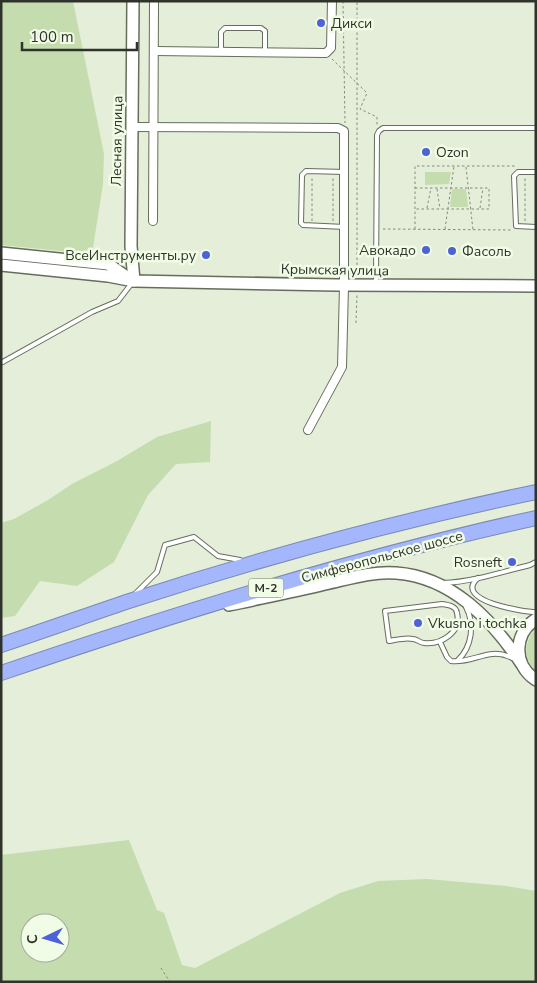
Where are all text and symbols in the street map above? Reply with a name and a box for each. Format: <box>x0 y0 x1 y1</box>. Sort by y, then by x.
place label: Дикси <box>331 14 372 33</box>
marker: Дикси <box>315 17 327 29</box>
scale bar <box>22 20 138 52</box>
text: 100 m <box>30 27 74 47</box>
street label: Лесная улица <box>107 96 127 186</box>
place label: Ozon <box>436 143 469 162</box>
marker: Ozon <box>420 146 432 158</box>
place label: Авокадо <box>359 241 416 260</box>
place label: Фасоль <box>462 242 511 261</box>
marker: Авокадо <box>420 244 432 256</box>
marker: Фасоль <box>446 245 458 257</box>
place label: ВсеИнструменты.ру <box>65 246 197 265</box>
marker: ВсеИнструменты.ру <box>200 249 212 261</box>
street label: Крымская улица <box>281 260 389 280</box>
street label: Симферопольское шоссе <box>299 526 465 588</box>
place label: Rosneft <box>454 553 502 572</box>
marker: Rosneft <box>506 556 518 568</box>
road number: М-2 <box>248 578 284 598</box>
place label: Vkusno i tochka <box>427 614 527 633</box>
marker: Vkusno i tochka <box>412 617 424 629</box>
north arrow <box>20 913 70 963</box>
text: С <box>23 933 42 945</box>

